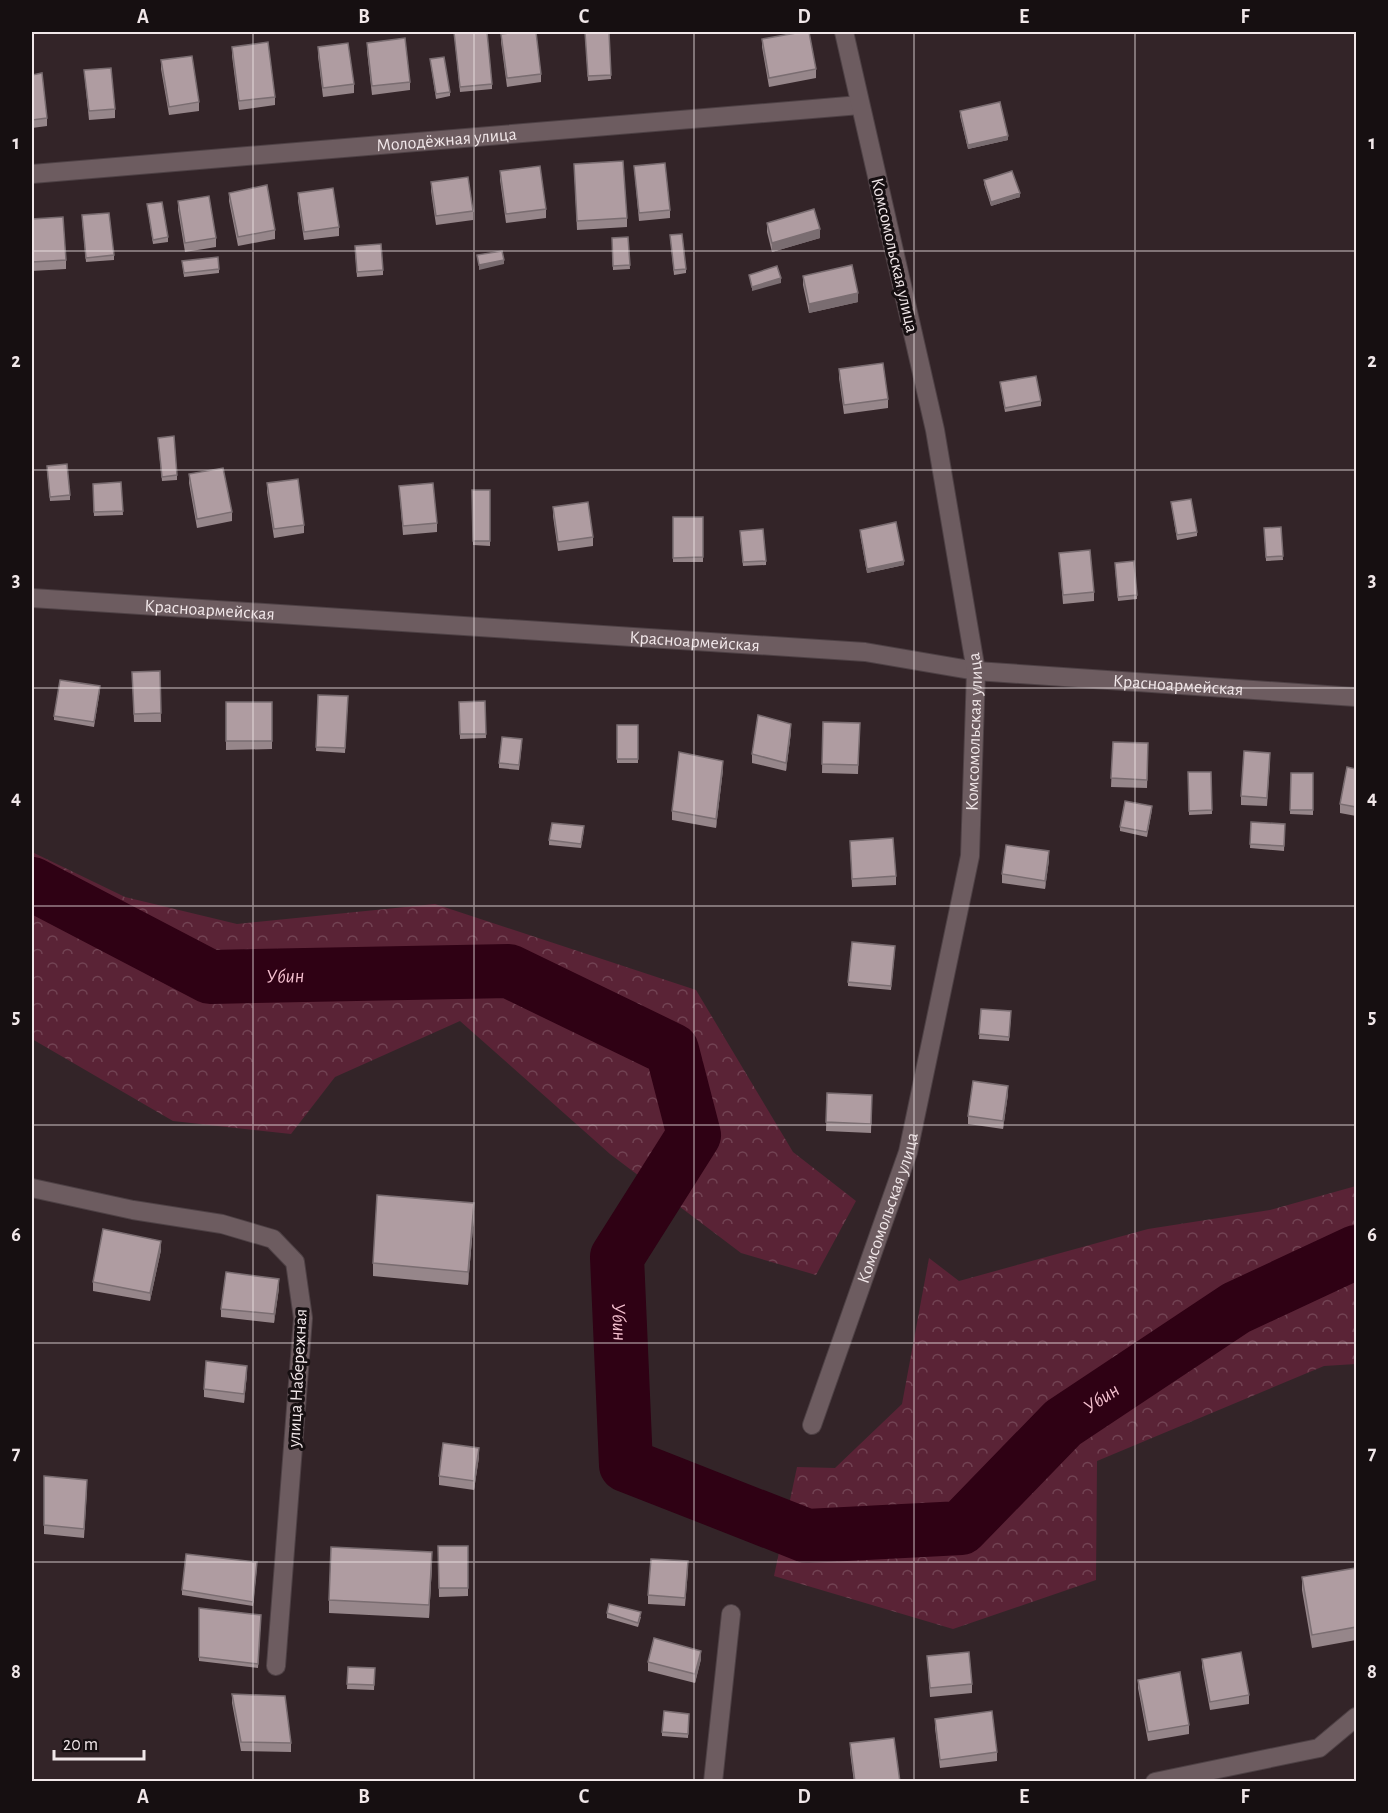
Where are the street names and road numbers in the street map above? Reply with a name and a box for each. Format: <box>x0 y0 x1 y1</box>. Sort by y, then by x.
street label: Молодёжная улица <box>376 126 518 155</box>
street label: Комсомольская улица <box>867 176 921 334</box>
street label: Красноармейская <box>144 597 275 624</box>
street label: Красноармейская <box>629 629 760 655</box>
street label: Комсомольская улица <box>963 651 986 811</box>
street label: Красноармейская <box>1112 672 1244 699</box>
street label: Комсомольская улица <box>854 1131 922 1286</box>
street label: улица Набережная <box>284 1308 311 1449</box>

